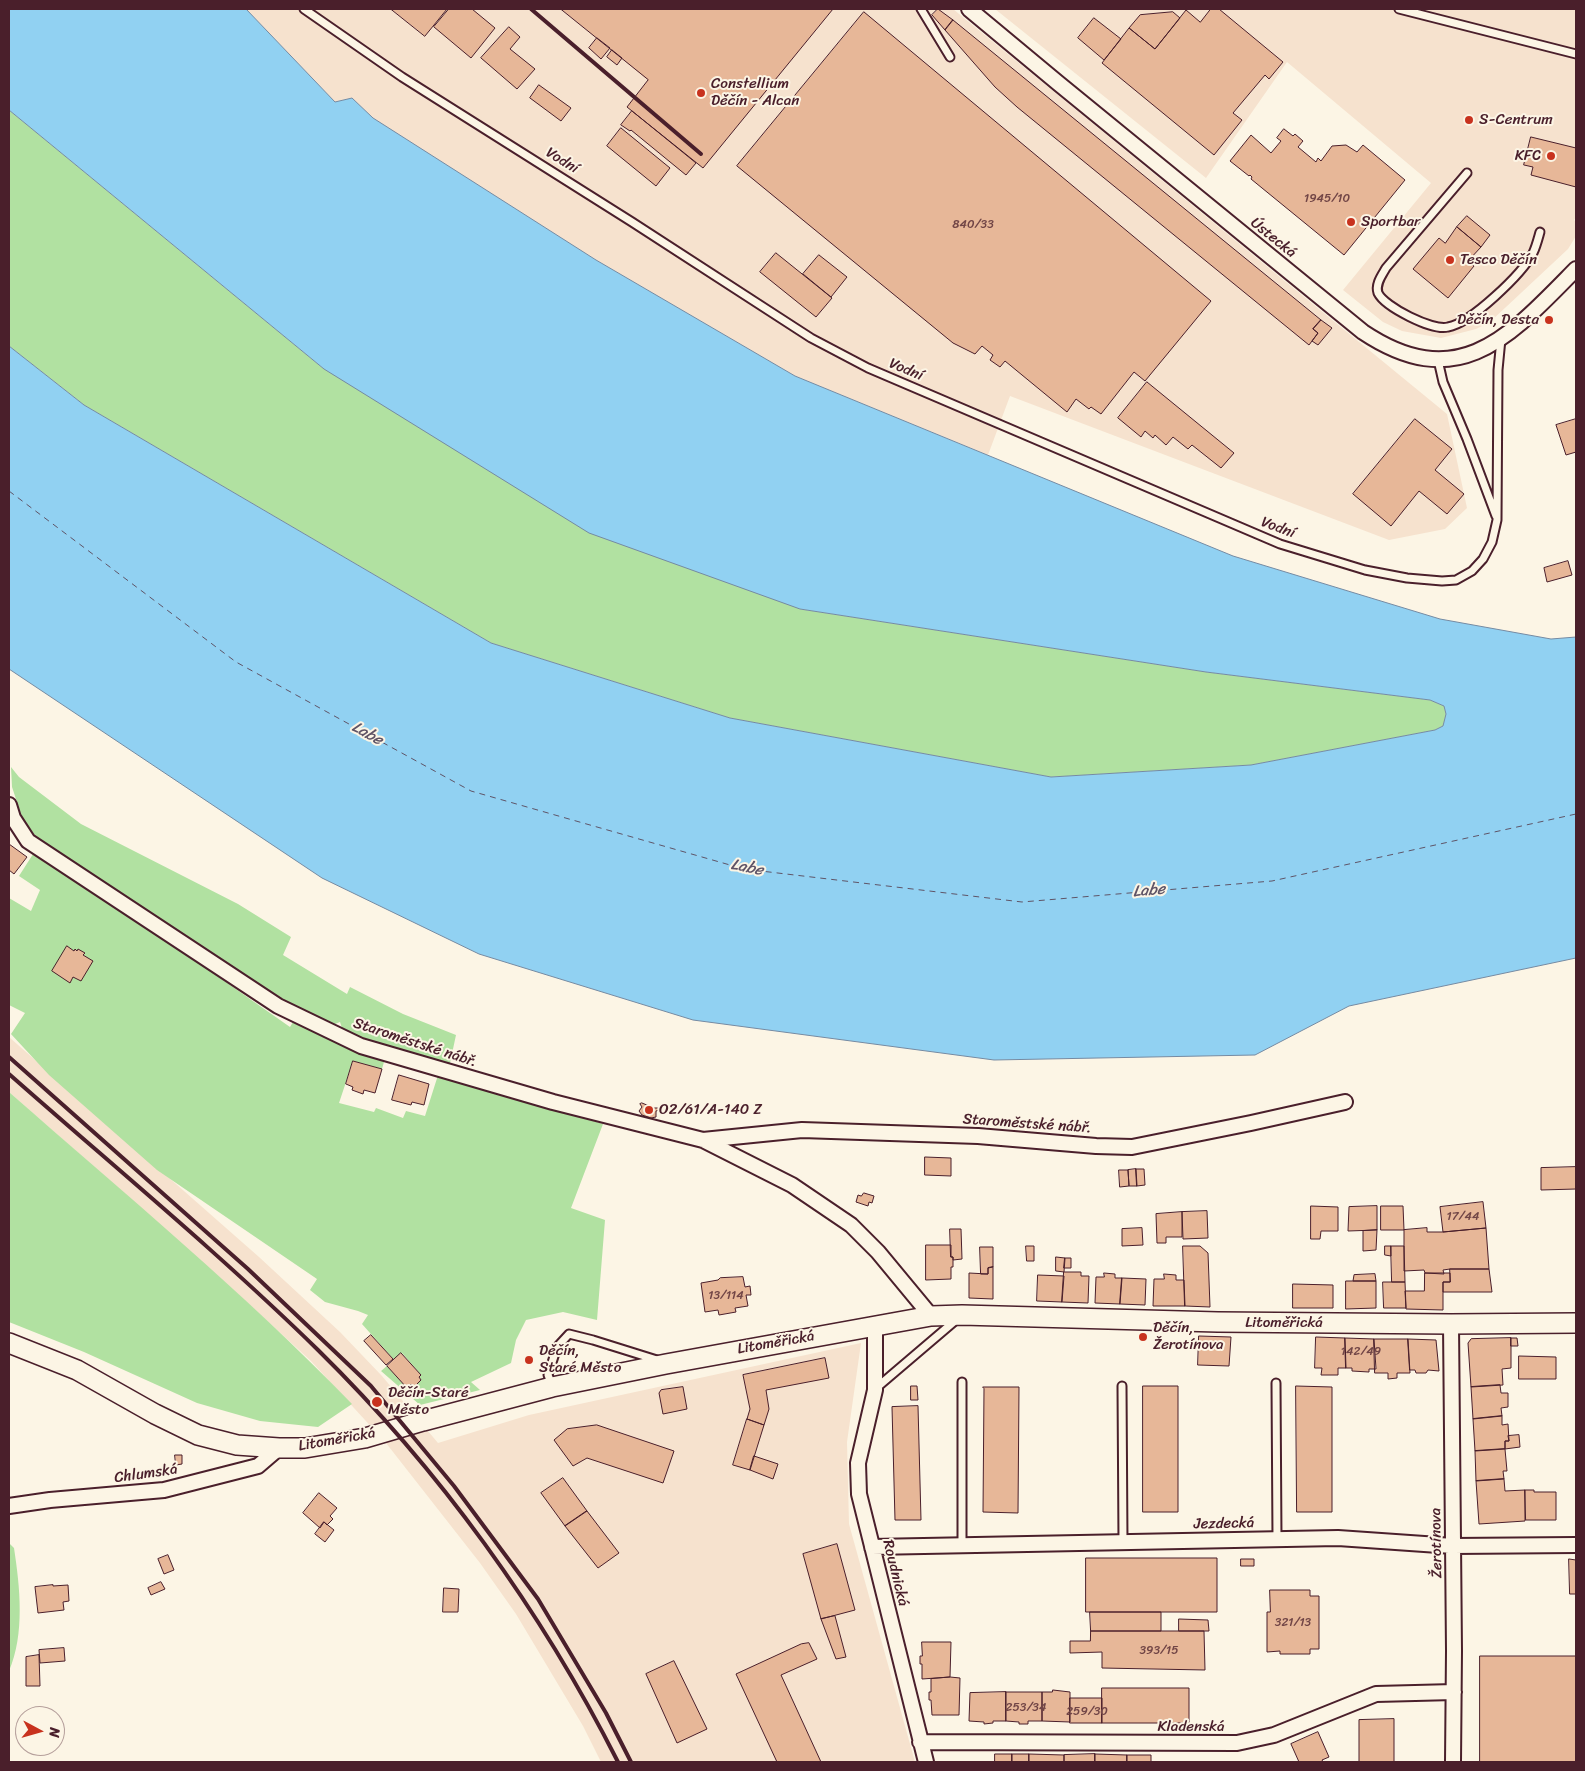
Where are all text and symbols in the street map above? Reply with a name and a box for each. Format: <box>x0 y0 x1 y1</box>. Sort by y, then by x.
place label: Constellium Děčín - Alcan <box>711 75 799 110</box>
marker: Constellium Děčín - Alcan <box>695 87 707 99</box>
place label: S-Centrum <box>1479 111 1553 129</box>
marker: S-Centrum <box>1463 114 1475 126</box>
street label: Vodní <box>542 144 582 178</box>
place label: KFC <box>1515 147 1541 165</box>
marker: KFC <box>1545 150 1557 162</box>
house number: 1945/10 <box>1304 192 1350 206</box>
place label: Sportbar <box>1361 213 1420 231</box>
street label: Ústecká <box>1246 214 1300 262</box>
marker: Sportbar <box>1345 216 1357 228</box>
house number: 840/33 <box>952 218 994 232</box>
place label: Tesco Děčín <box>1460 251 1537 269</box>
marker: Tesco Děčín <box>1444 254 1456 266</box>
place label: Děčín, Desta <box>1457 311 1539 329</box>
marker: Děčín, Desta <box>1543 314 1555 326</box>
street label: Vodní <box>886 355 926 385</box>
street label: Vodní <box>1258 513 1298 543</box>
water label: Labe <box>348 718 386 750</box>
water label: Labe <box>729 855 765 881</box>
water label: Labe <box>1132 880 1166 902</box>
street label: Staroměstské nábř. <box>351 1015 479 1071</box>
place label: O2/61/A-140 Z <box>659 1101 762 1119</box>
marker: O2/61/A-140 Z <box>643 1104 655 1116</box>
street label: Staroměstské nábř. <box>962 1111 1092 1137</box>
house number: 17/44 <box>1447 1210 1479 1224</box>
house number: 13/114 <box>708 1289 744 1303</box>
street label: Litoměřická <box>1245 1314 1323 1332</box>
place label: Děčín, Žerotínova <box>1153 1319 1223 1354</box>
street label: Litoměřická <box>736 1327 816 1359</box>
marker: Děčín, Žerotínova <box>1137 1331 1149 1343</box>
place label: Děčín, Staré Město <box>539 1342 621 1377</box>
house number: 142/49 <box>1341 1345 1381 1359</box>
marker: Děčín, Staré Město <box>523 1354 535 1366</box>
place label: Děčín-Staré Město <box>388 1384 469 1419</box>
marker: Děčín-Staré Město <box>370 1395 384 1409</box>
street label: Litoměřická <box>297 1424 377 1456</box>
street label: Chlumská <box>113 1461 179 1487</box>
street label: Žerotínova <box>1427 1508 1447 1578</box>
street label: Jezdecká <box>1194 1514 1254 1534</box>
street label: Roudnická <box>878 1538 912 1608</box>
house number: 321/13 <box>1275 1616 1311 1630</box>
house number: 393/15 <box>1140 1644 1178 1658</box>
house number: 253/34 <box>1006 1701 1046 1715</box>
house number: 259/30 <box>1066 1705 1108 1719</box>
north arrow <box>15 1706 65 1756</box>
street label: Kladenská <box>1157 1718 1225 1736</box>
text: N <box>41 1726 67 1739</box>

